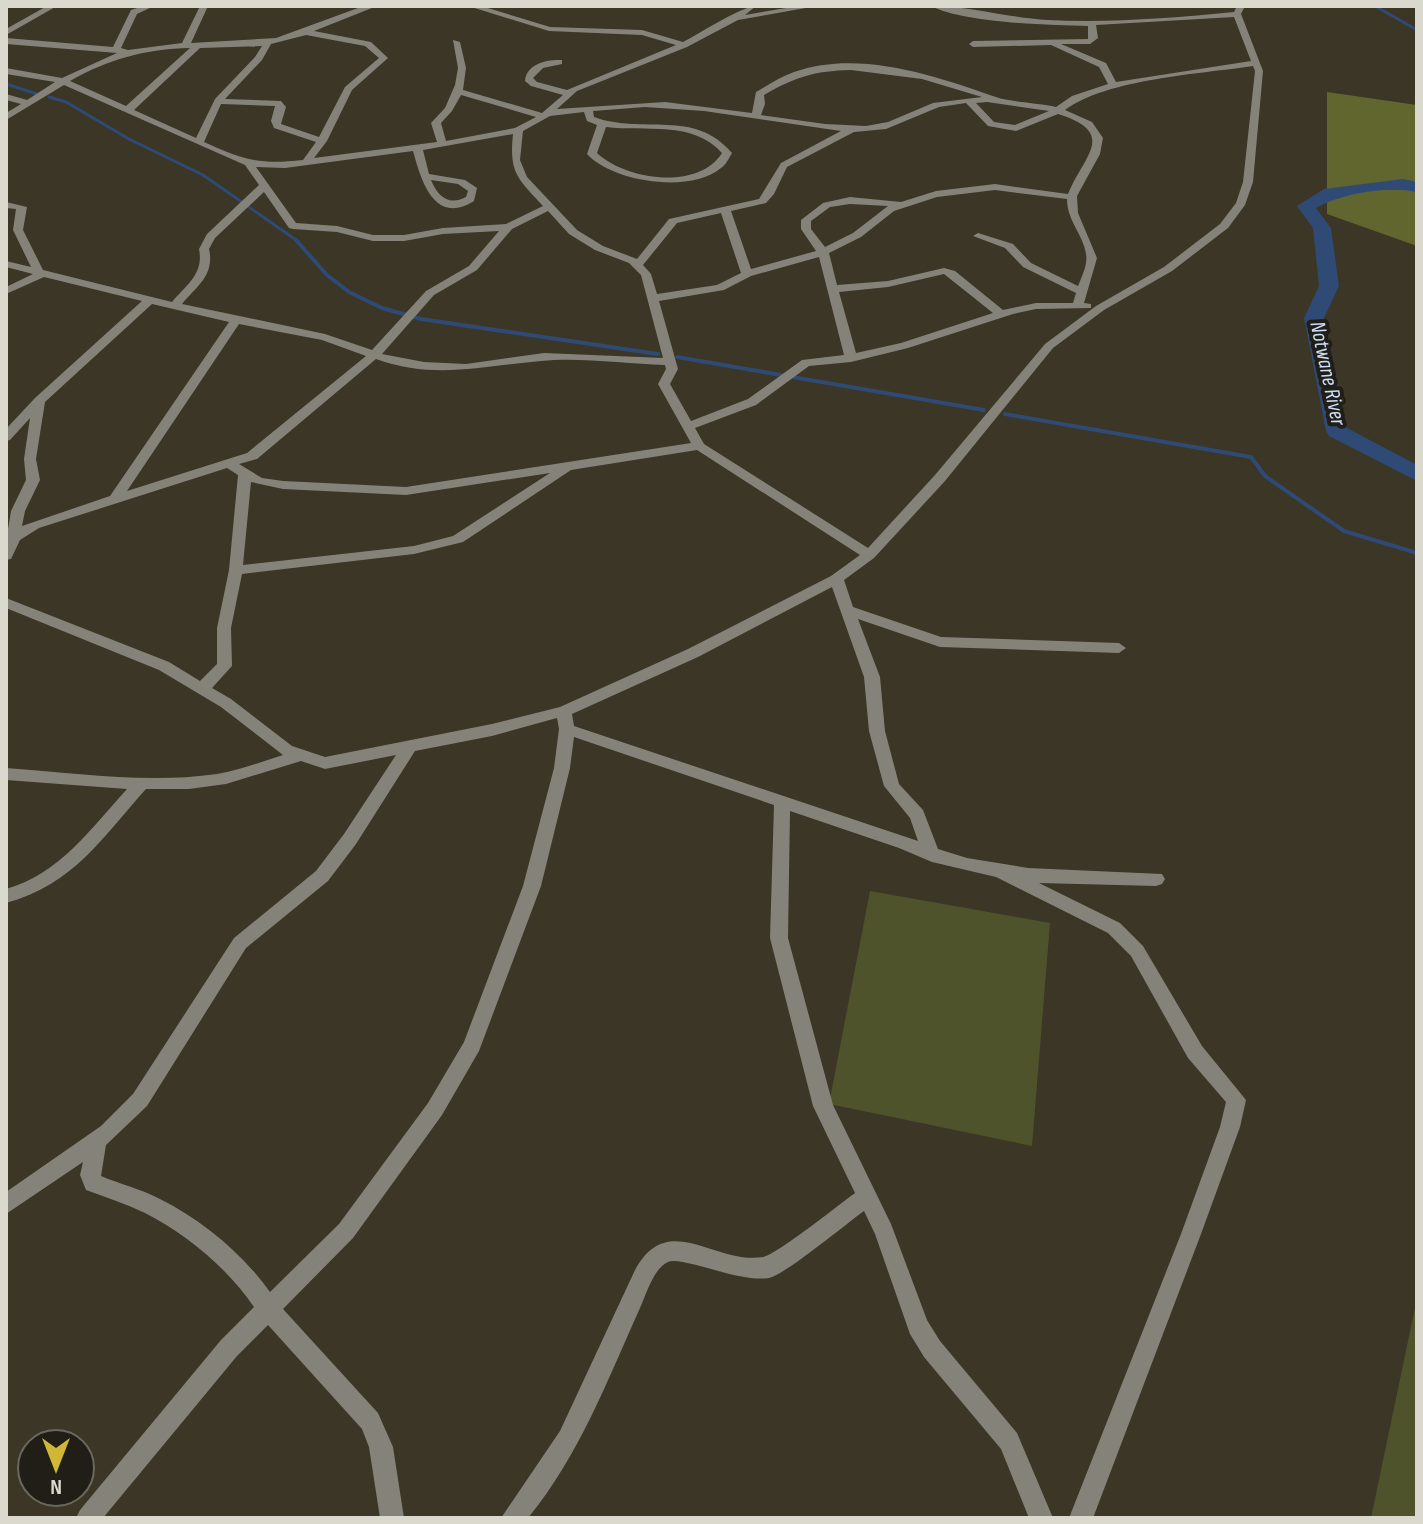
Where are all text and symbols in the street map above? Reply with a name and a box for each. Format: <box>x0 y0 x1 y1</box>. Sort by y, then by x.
water label: Notwane River <box>1303 319 1352 429</box>
north arrow <box>16 1428 96 1508</box>
text: N <box>50 1473 62 1500</box>

